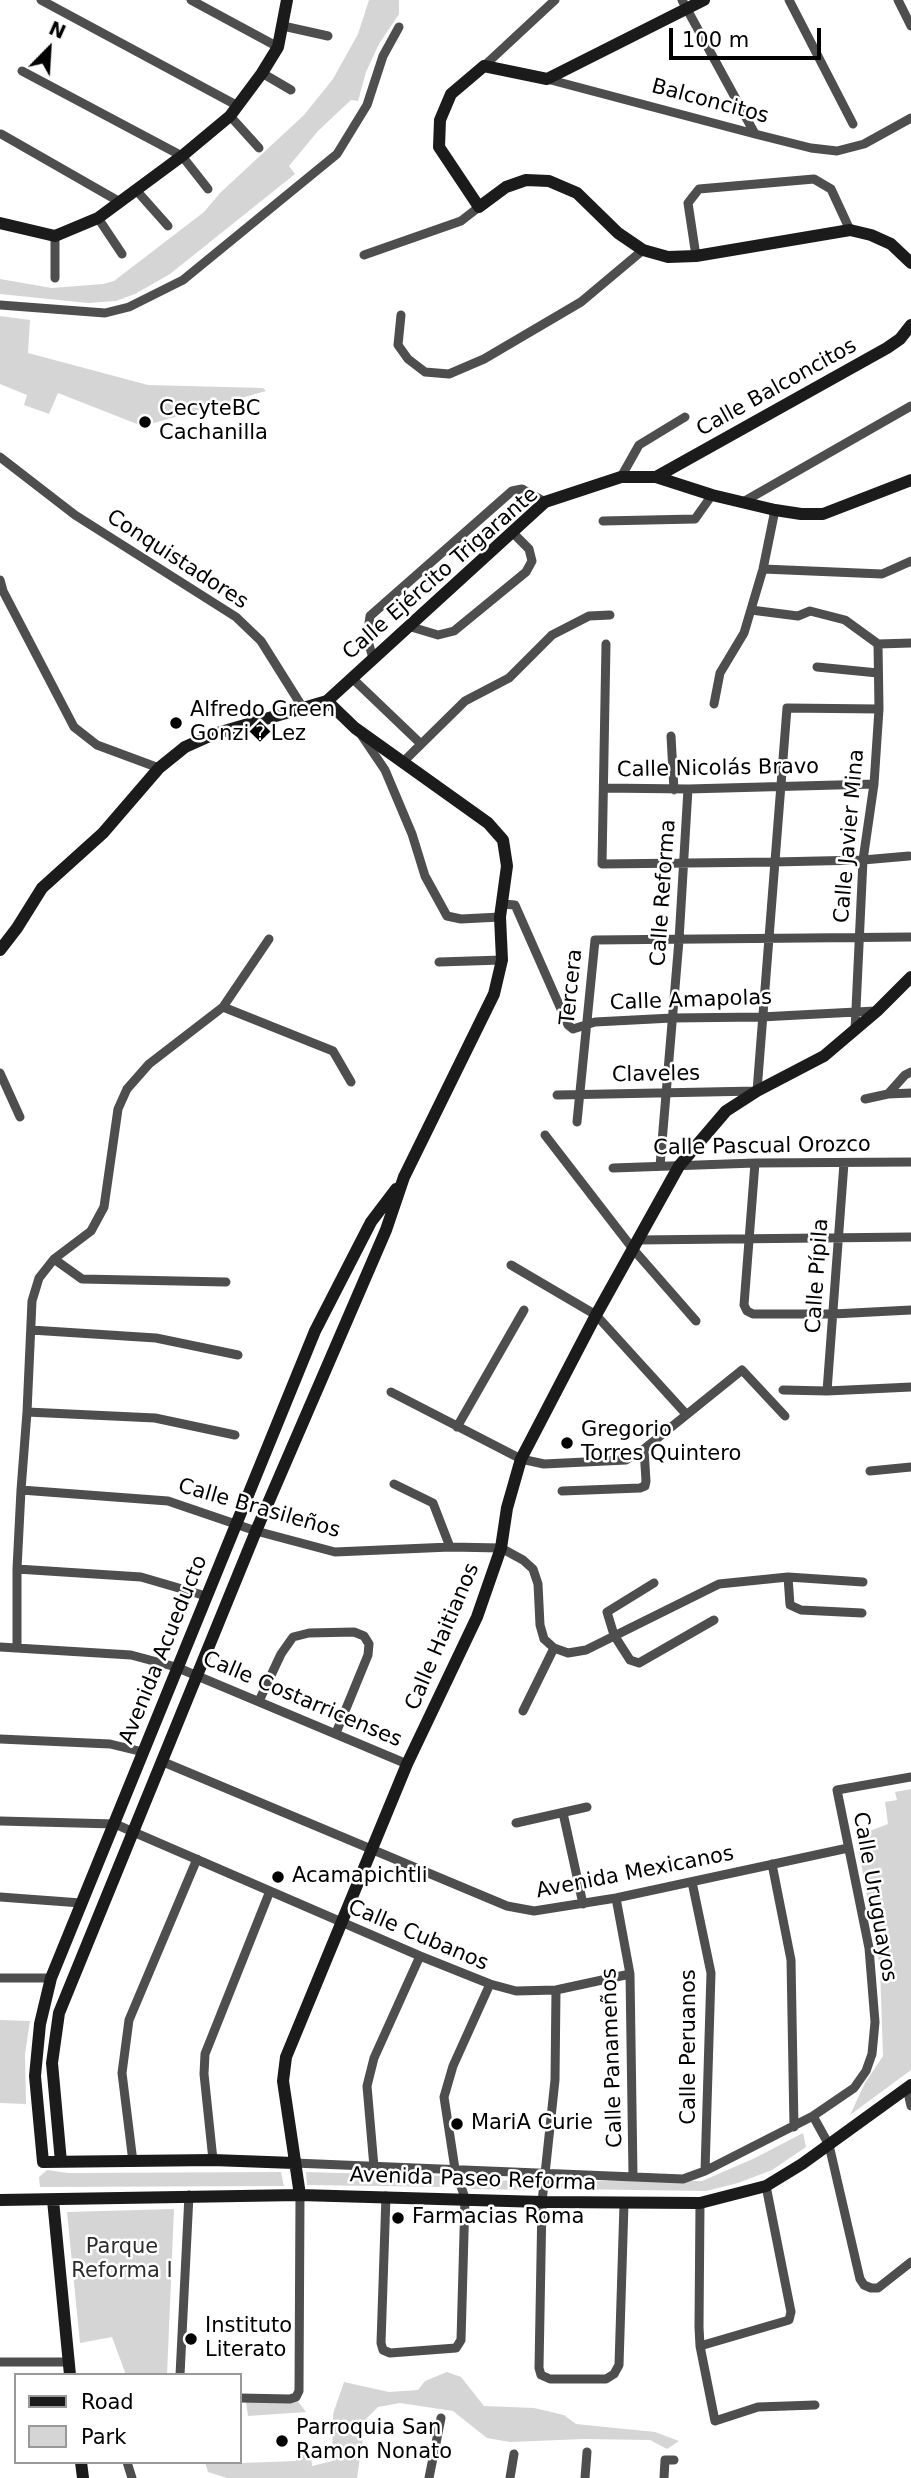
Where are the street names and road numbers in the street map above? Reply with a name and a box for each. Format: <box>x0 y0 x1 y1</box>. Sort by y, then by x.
street label: Balconcitos <box>649 74 771 130</box>
street label: Calle Balconcitos <box>693 334 861 442</box>
street label: Calle Ejército Trigarante <box>338 482 544 666</box>
street label: Conquistadores <box>102 505 252 615</box>
street label: Calle Javier Mina <box>830 748 870 924</box>
street label: Calle Nicolás Bravo <box>617 755 819 783</box>
street label: Calle Reforma <box>646 819 682 967</box>
street label: Tercera <box>555 948 589 1026</box>
street label: Calle Amapolas <box>609 986 773 1016</box>
street label: Claveles <box>612 1062 700 1088</box>
street label: Calle Pascual Orozco <box>653 1133 871 1161</box>
street label: Calle Pípila <box>801 1218 835 1334</box>
street label: Calle Brasileños <box>175 1474 343 1544</box>
street label: Avenida Acueducto <box>115 1552 213 1748</box>
street label: Calle Haitianos <box>401 1560 485 1714</box>
street label: Calle Costarricenses <box>199 1647 405 1753</box>
street label: Calle Uruguayos <box>847 1810 901 1984</box>
street label: Avenida Mexicanos <box>534 1841 736 1905</box>
street label: Calle Cubanos <box>344 1895 492 1977</box>
street label: Calle Panameños <box>597 1968 629 2148</box>
street label: Calle Peruanos <box>677 1969 703 2125</box>
street label: Avenida Paseo Reforma <box>349 2163 597 2197</box>

